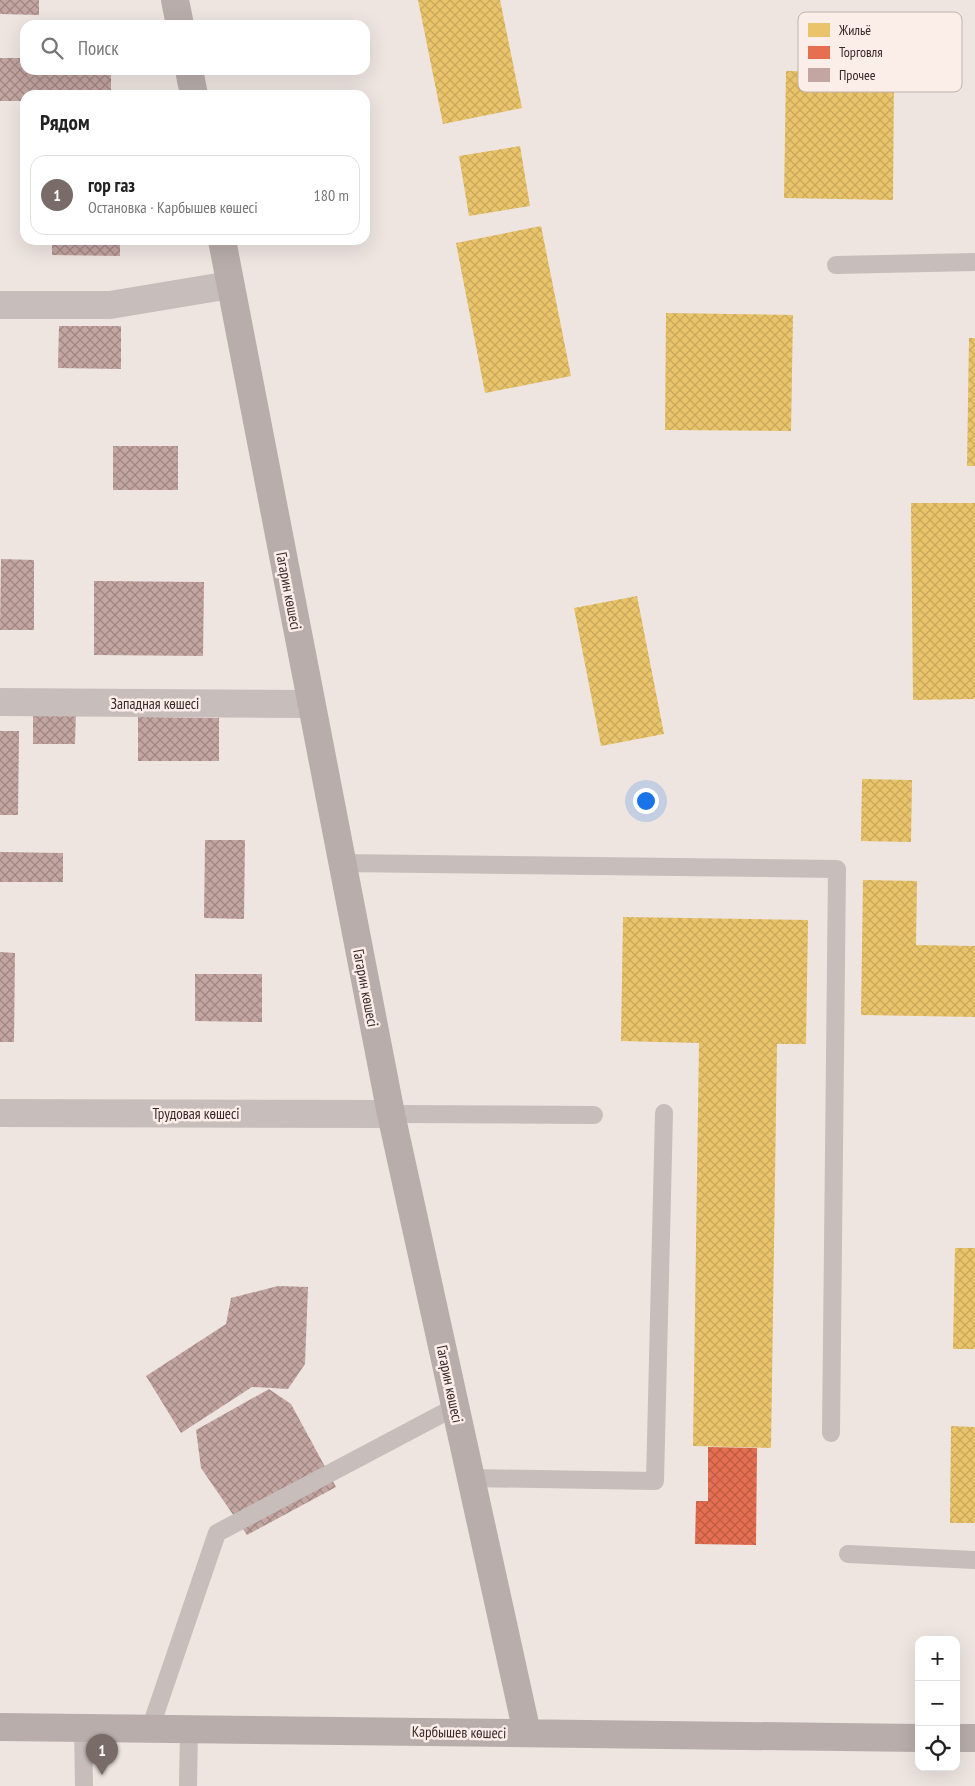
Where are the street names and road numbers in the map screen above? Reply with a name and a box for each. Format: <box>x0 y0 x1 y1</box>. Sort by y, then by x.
street label: Гагарин көшесі <box>272 550 306 632</box>
street label: Западная көшесі <box>111 694 199 713</box>
street label: Гагарин көшесі <box>349 947 383 1029</box>
street label: Трудовая көшесі <box>152 1104 240 1123</box>
street label: Гагарин көшесі <box>432 1343 468 1425</box>
street label: Карбышев көшесі <box>412 1722 506 1742</box>

